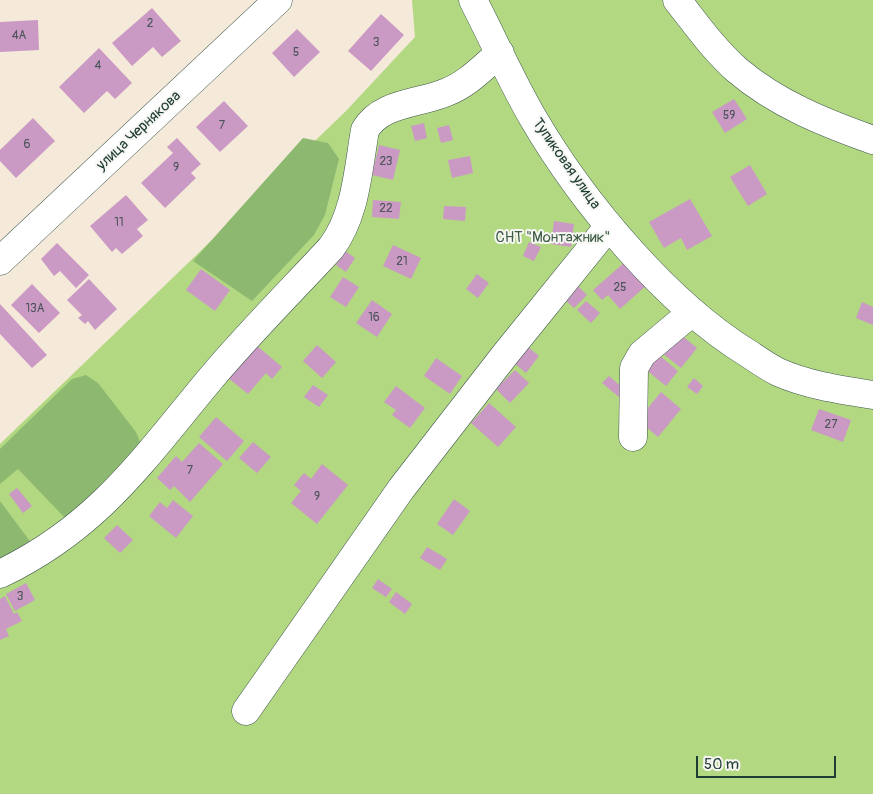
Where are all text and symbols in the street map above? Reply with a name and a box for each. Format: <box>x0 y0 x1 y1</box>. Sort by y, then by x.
house number: 2 <box>147 17 153 31</box>
house number: 4А <box>12 29 26 43</box>
house number: 3 <box>373 36 379 50</box>
house number: 5 <box>293 46 299 60</box>
house number: 4 <box>95 59 101 73</box>
street label: улица Чернякова <box>93 87 185 175</box>
house number: 59 <box>723 109 735 123</box>
street label: Тупиковая улица <box>528 115 604 213</box>
house number: 7 <box>219 119 225 133</box>
house number: 6 <box>24 138 30 152</box>
house number: 23 <box>379 155 393 169</box>
house number: 9 <box>173 161 179 175</box>
house number: 22 <box>379 202 393 216</box>
house number: 11 <box>114 216 124 230</box>
park label: СНТ "Монтажник" <box>496 229 610 247</box>
house number: 21 <box>396 255 408 269</box>
house number: 25 <box>613 281 627 295</box>
house number: 13А <box>25 302 45 316</box>
house number: 16 <box>368 311 380 325</box>
house number: 27 <box>824 418 838 432</box>
house number: 7 <box>187 464 193 478</box>
house number: 9 <box>314 490 320 504</box>
house number: 3 <box>17 590 23 604</box>
scale bar <box>698 746 838 778</box>
text: 50 m <box>704 755 739 774</box>

